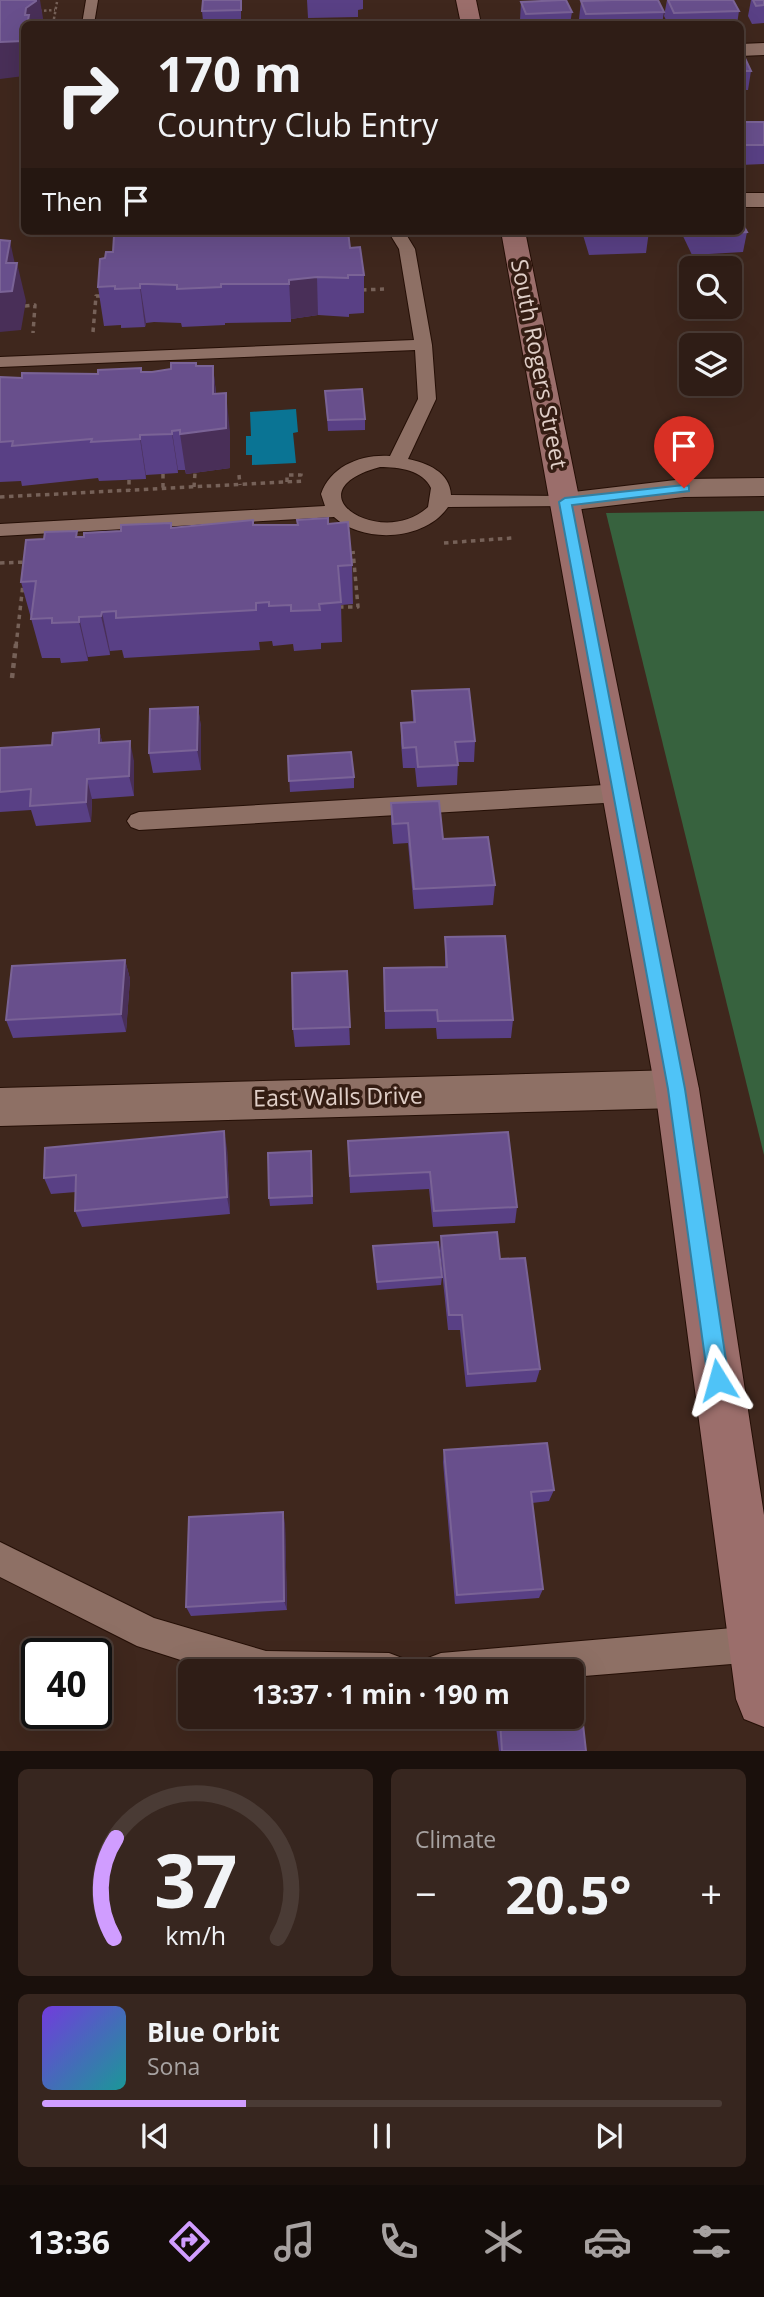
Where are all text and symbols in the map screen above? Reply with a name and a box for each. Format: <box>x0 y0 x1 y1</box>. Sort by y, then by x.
text: 170 m <box>157 40 302 106</box>
icon: right <box>42 49 133 140</box>
text: Country Club Entry <box>157 103 438 146</box>
icon: arrive <box>117 182 155 220</box>
text: Then <box>42 183 103 219</box>
street label: South Rogers Street <box>504 256 576 471</box>
map controls <box>679 256 742 396</box>
button: search <box>679 256 742 319</box>
button: layers <box>679 333 742 396</box>
pin <box>654 416 714 488</box>
icon: arrive <box>665 427 703 465</box>
street label: East Walls Drive <box>253 1079 423 1113</box>
position arrow <box>681 1343 755 1417</box>
speed limit sign: 40 <box>21 1638 112 1729</box>
text: 13:37 · 1 min · 190 m <box>252 1676 510 1712</box>
text: Climate <box>415 1823 496 1855</box>
text: 37 <box>154 1831 237 1930</box>
text: 20.5° <box>505 1858 632 1929</box>
text: − <box>415 1867 437 1919</box>
text: + <box>700 1867 722 1919</box>
text: km/h <box>165 1918 226 1952</box>
text: Blue Orbit <box>147 2014 280 2050</box>
text: Sona <box>147 2050 200 2082</box>
icon: previous <box>136 2117 174 2155</box>
icon: pause <box>363 2117 401 2155</box>
icon: next <box>590 2117 628 2155</box>
icon: directions <box>165 2217 214 2266</box>
icon: music <box>270 2217 319 2266</box>
icon: phone <box>374 2217 423 2266</box>
icon: climate <box>479 2217 528 2266</box>
icon: car <box>583 2217 632 2266</box>
icon: filters <box>687 2217 736 2266</box>
text: 13:36 <box>28 2220 110 2263</box>

